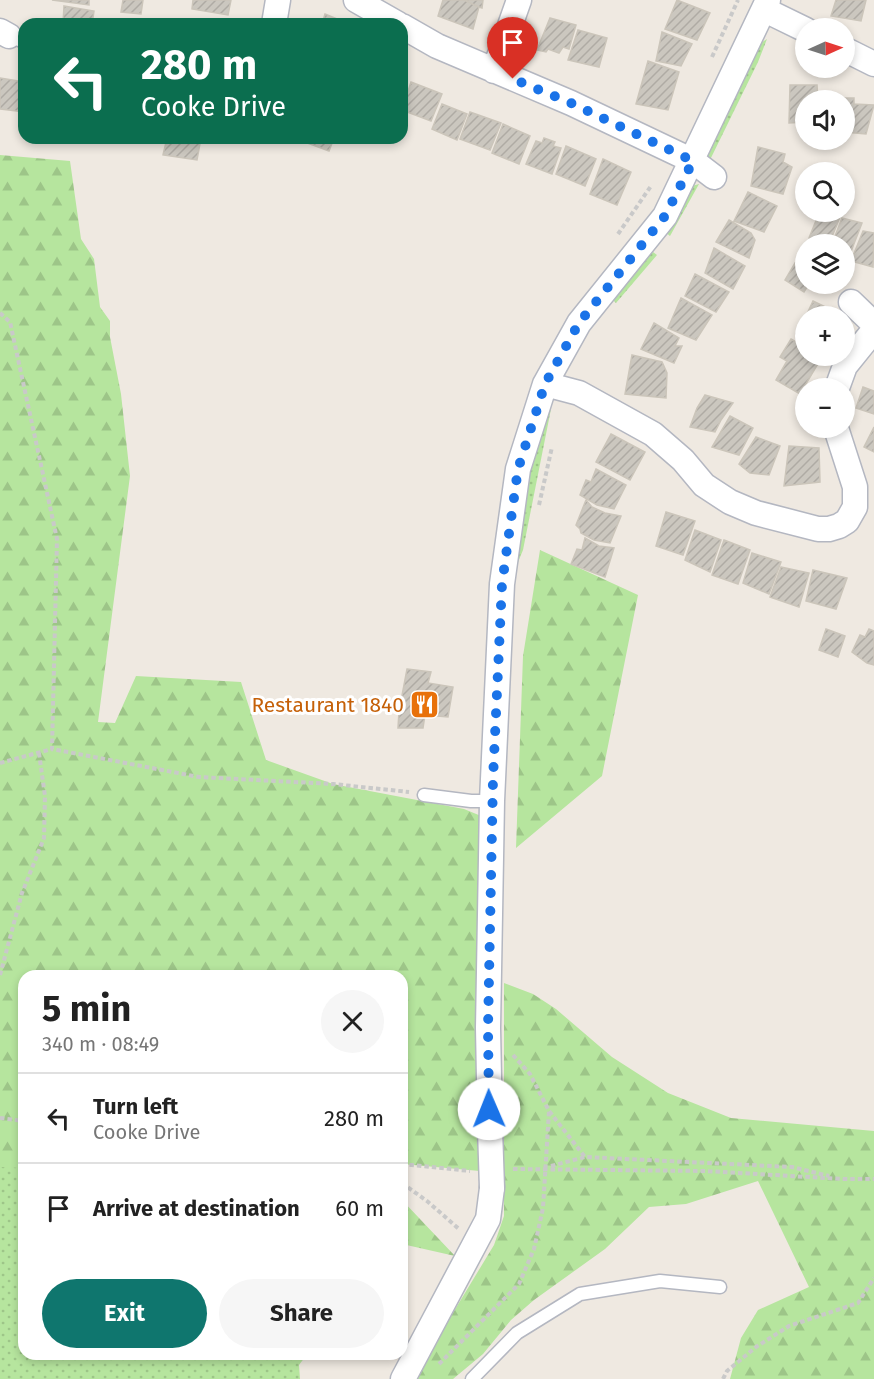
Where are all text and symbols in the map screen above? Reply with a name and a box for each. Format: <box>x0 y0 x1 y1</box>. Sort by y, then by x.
pin <box>487 17 538 79</box>
north arrow <box>795 18 855 78</box>
map controls <box>795 18 855 438</box>
icon: arrive <box>496 26 529 59</box>
text: 280 m <box>141 40 257 90</box>
icon: left <box>42 42 120 120</box>
button: sound <box>795 90 855 150</box>
text: Cooke Drive <box>141 91 286 123</box>
button: search <box>795 162 855 222</box>
button: layers <box>795 234 855 294</box>
button: + <box>795 306 855 366</box>
button: − <box>795 378 855 438</box>
restaurant icon: Restaurant 1840 <box>409 689 441 721</box>
place label: Restaurant 1840 <box>251 692 404 718</box>
text: 5 min <box>42 987 131 1031</box>
button: close <box>321 990 384 1053</box>
text: 340 m · 08:49 <box>42 1032 159 1056</box>
position arrow <box>457 1077 521 1141</box>
text: Turn left <box>93 1093 178 1120</box>
icon: left <box>42 1102 75 1135</box>
text: 280 m <box>324 1105 384 1132</box>
text: Cooke Drive <box>93 1120 200 1144</box>
icon: arrive <box>42 1192 75 1225</box>
text: Arrive at destination <box>93 1195 300 1222</box>
text: 60 m <box>335 1195 384 1222</box>
button: Exit <box>42 1279 207 1348</box>
button: Share <box>219 1279 384 1348</box>

